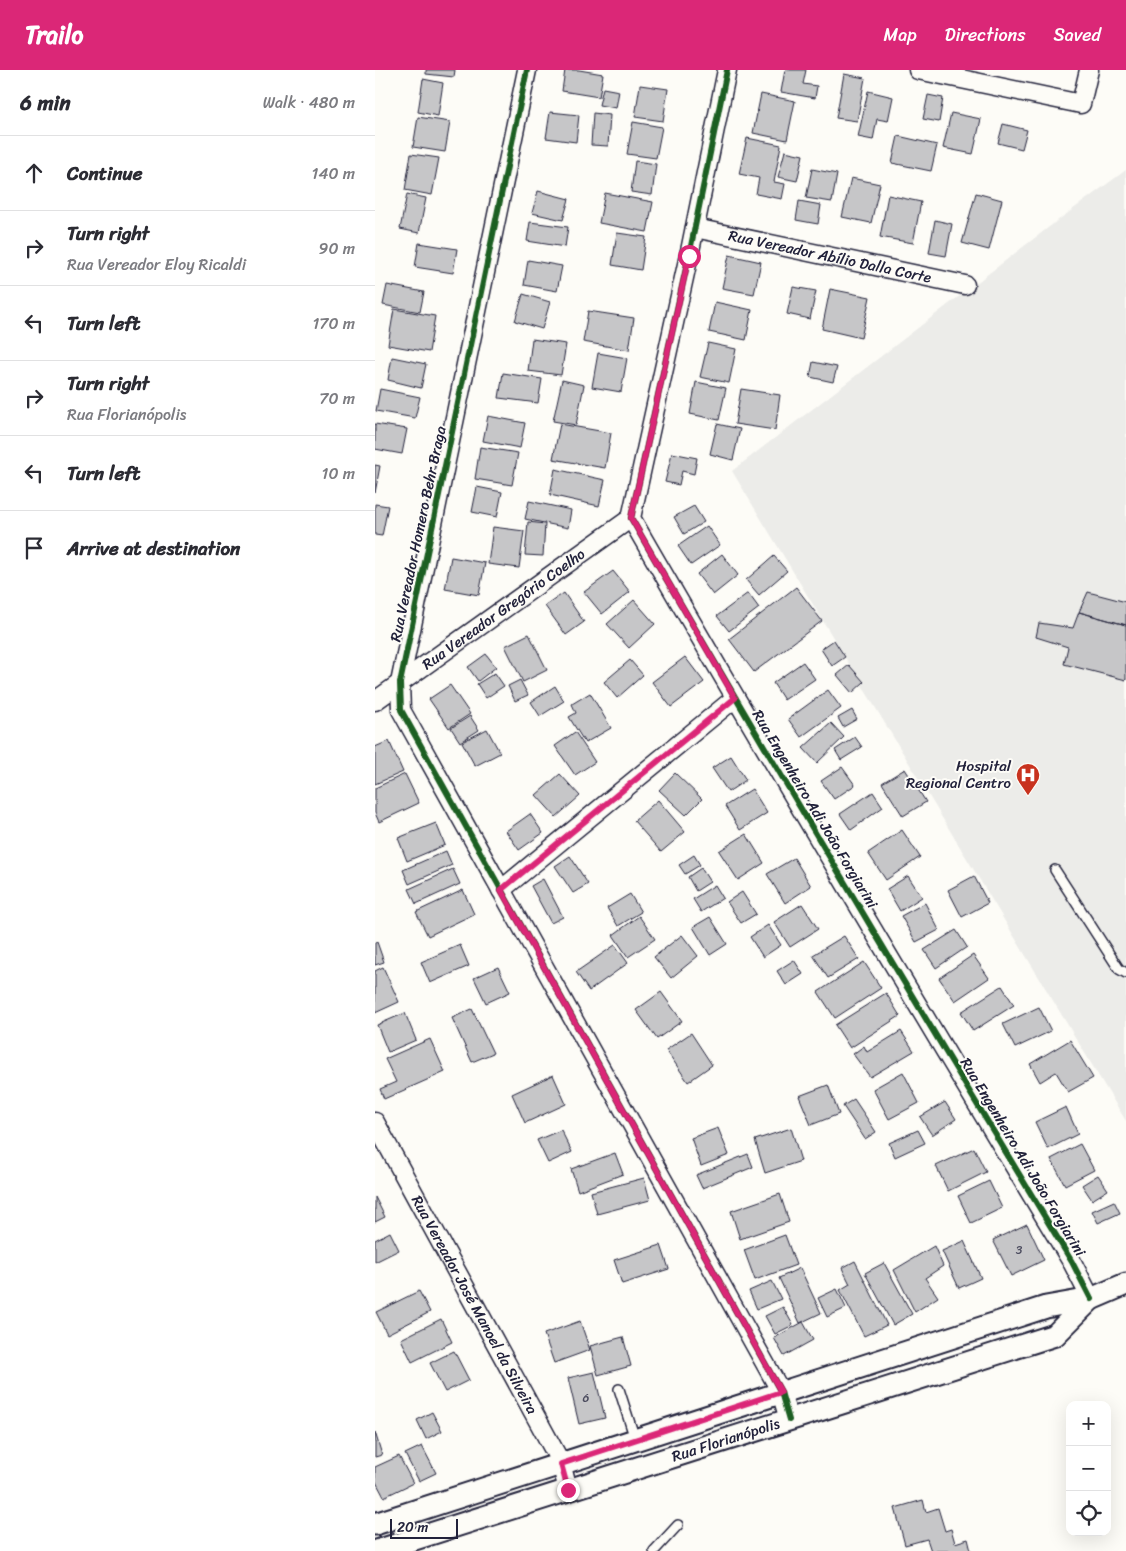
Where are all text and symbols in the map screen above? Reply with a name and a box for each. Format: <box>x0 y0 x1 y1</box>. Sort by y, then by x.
text: Trailo <box>25 14 83 56</box>
text: Map <box>884 19 917 51</box>
text: Directions <box>945 19 1026 51</box>
text: Saved <box>1054 19 1101 51</box>
text: 6 min <box>20 84 71 122</box>
text: Walk · 480 m <box>263 88 355 117</box>
text: Continue <box>67 157 143 190</box>
icon: ahead <box>20 159 48 187</box>
text: 140 m <box>312 159 355 188</box>
text: Turn right <box>67 217 149 250</box>
street label: Rua Vereador Abílio Dalla Corte <box>726 222 934 291</box>
icon: right <box>20 234 48 262</box>
text: 90 m <box>319 234 355 263</box>
route start <box>678 245 701 268</box>
text: Rua Vereador Eloy Ricaldi <box>67 250 246 279</box>
text: Turn left <box>67 307 140 340</box>
icon: left <box>20 309 48 337</box>
text: 170 m <box>312 309 355 338</box>
text: Turn right <box>67 367 149 400</box>
icon: right <box>20 384 48 412</box>
text: 70 m <box>319 384 355 413</box>
text: Rua Florianópolis <box>67 400 186 429</box>
street label: Rua Vereador Homero Behr Braga <box>382 423 454 644</box>
text: Turn left <box>67 457 140 490</box>
icon: left <box>20 459 48 487</box>
text: 10 m <box>322 459 355 488</box>
text: Arrive at destination <box>67 532 240 565</box>
icon: arrive <box>20 534 48 562</box>
street label: Rua Vereador Gregório Coelho <box>416 541 591 677</box>
street label: Rua Engenheiro Adi João Forgiarini <box>745 705 885 914</box>
place label: Hospital Regional Centro <box>906 753 1012 796</box>
hospital icon: Hospital Regional Centro <box>1015 762 1041 796</box>
street label: Rua Engenheiro Adi João Forgiarini <box>953 1053 1093 1262</box>
street label: Rua Vereador José Manoel da Silveira <box>404 1190 545 1419</box>
house number: 3 <box>1016 1239 1023 1261</box>
house number: 6 <box>583 1387 590 1409</box>
map controls <box>1066 1401 1111 1536</box>
button: + <box>1066 1401 1111 1446</box>
street label: Rua Florianópolis <box>668 1410 784 1469</box>
button: − <box>1066 1446 1111 1491</box>
route end <box>557 1479 580 1502</box>
button: locate <box>1066 1491 1111 1536</box>
text: 20 m <box>397 1515 428 1540</box>
scale bar <box>390 1516 457 1539</box>

